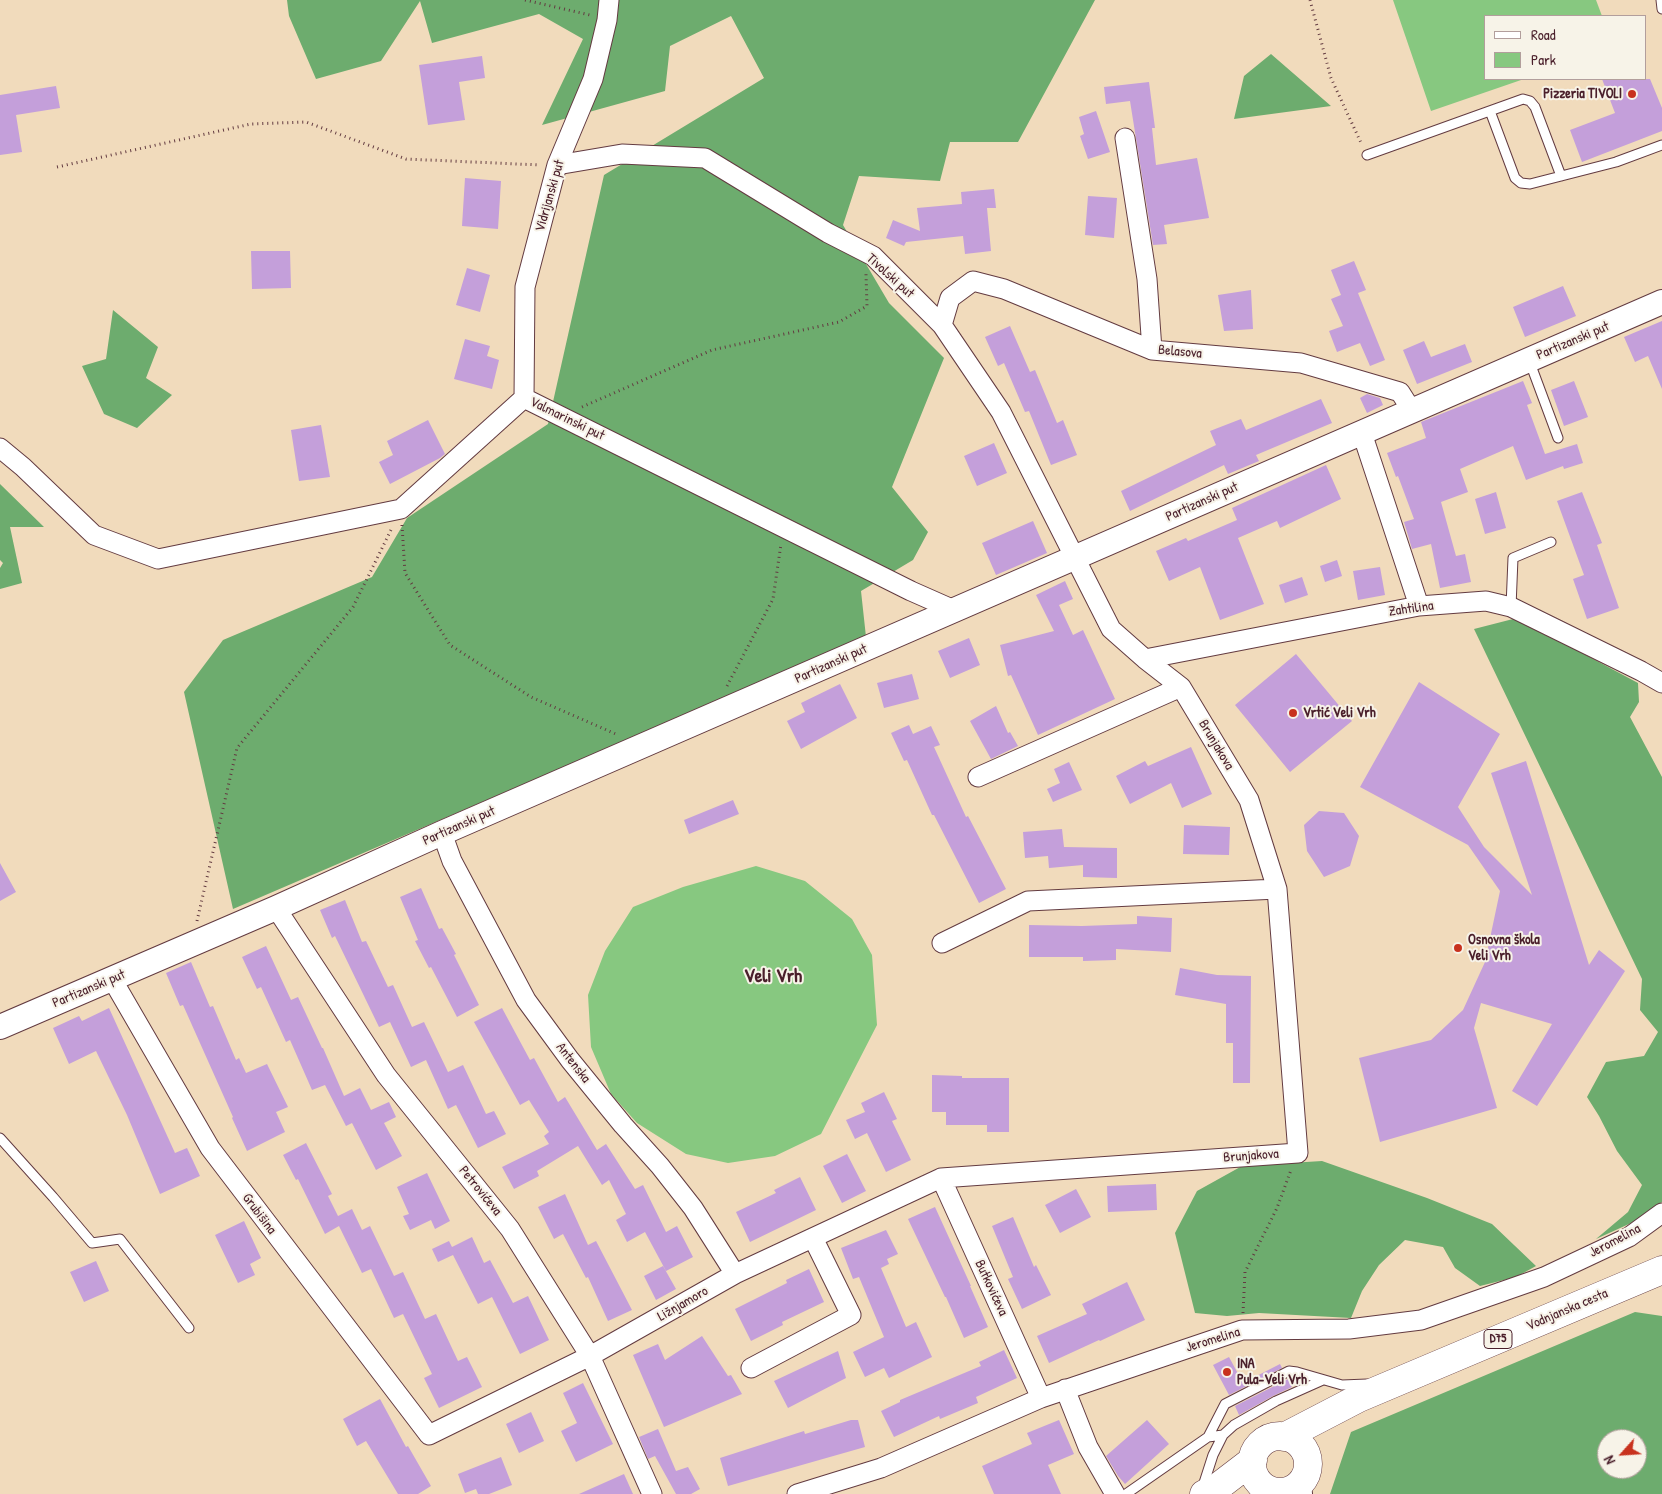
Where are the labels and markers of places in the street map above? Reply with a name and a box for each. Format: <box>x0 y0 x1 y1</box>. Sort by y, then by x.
place label: Pizzeria TIVOLI <box>1543 86 1622 102</box>
marker: Pizzeria TIVOLI <box>1626 88 1638 100</box>
place label: Vrtić Veli Vrh <box>1303 705 1376 721</box>
marker: Vrtić Veli Vrh <box>1287 707 1299 719</box>
place label: Osnovna škola Veli Vrh <box>1468 932 1540 964</box>
marker: Osnovna škola Veli Vrh <box>1452 942 1464 954</box>
place label: INA Pula-Veli Vrh <box>1237 1356 1307 1388</box>
marker: INA Pula-Veli Vrh <box>1221 1366 1233 1378</box>

